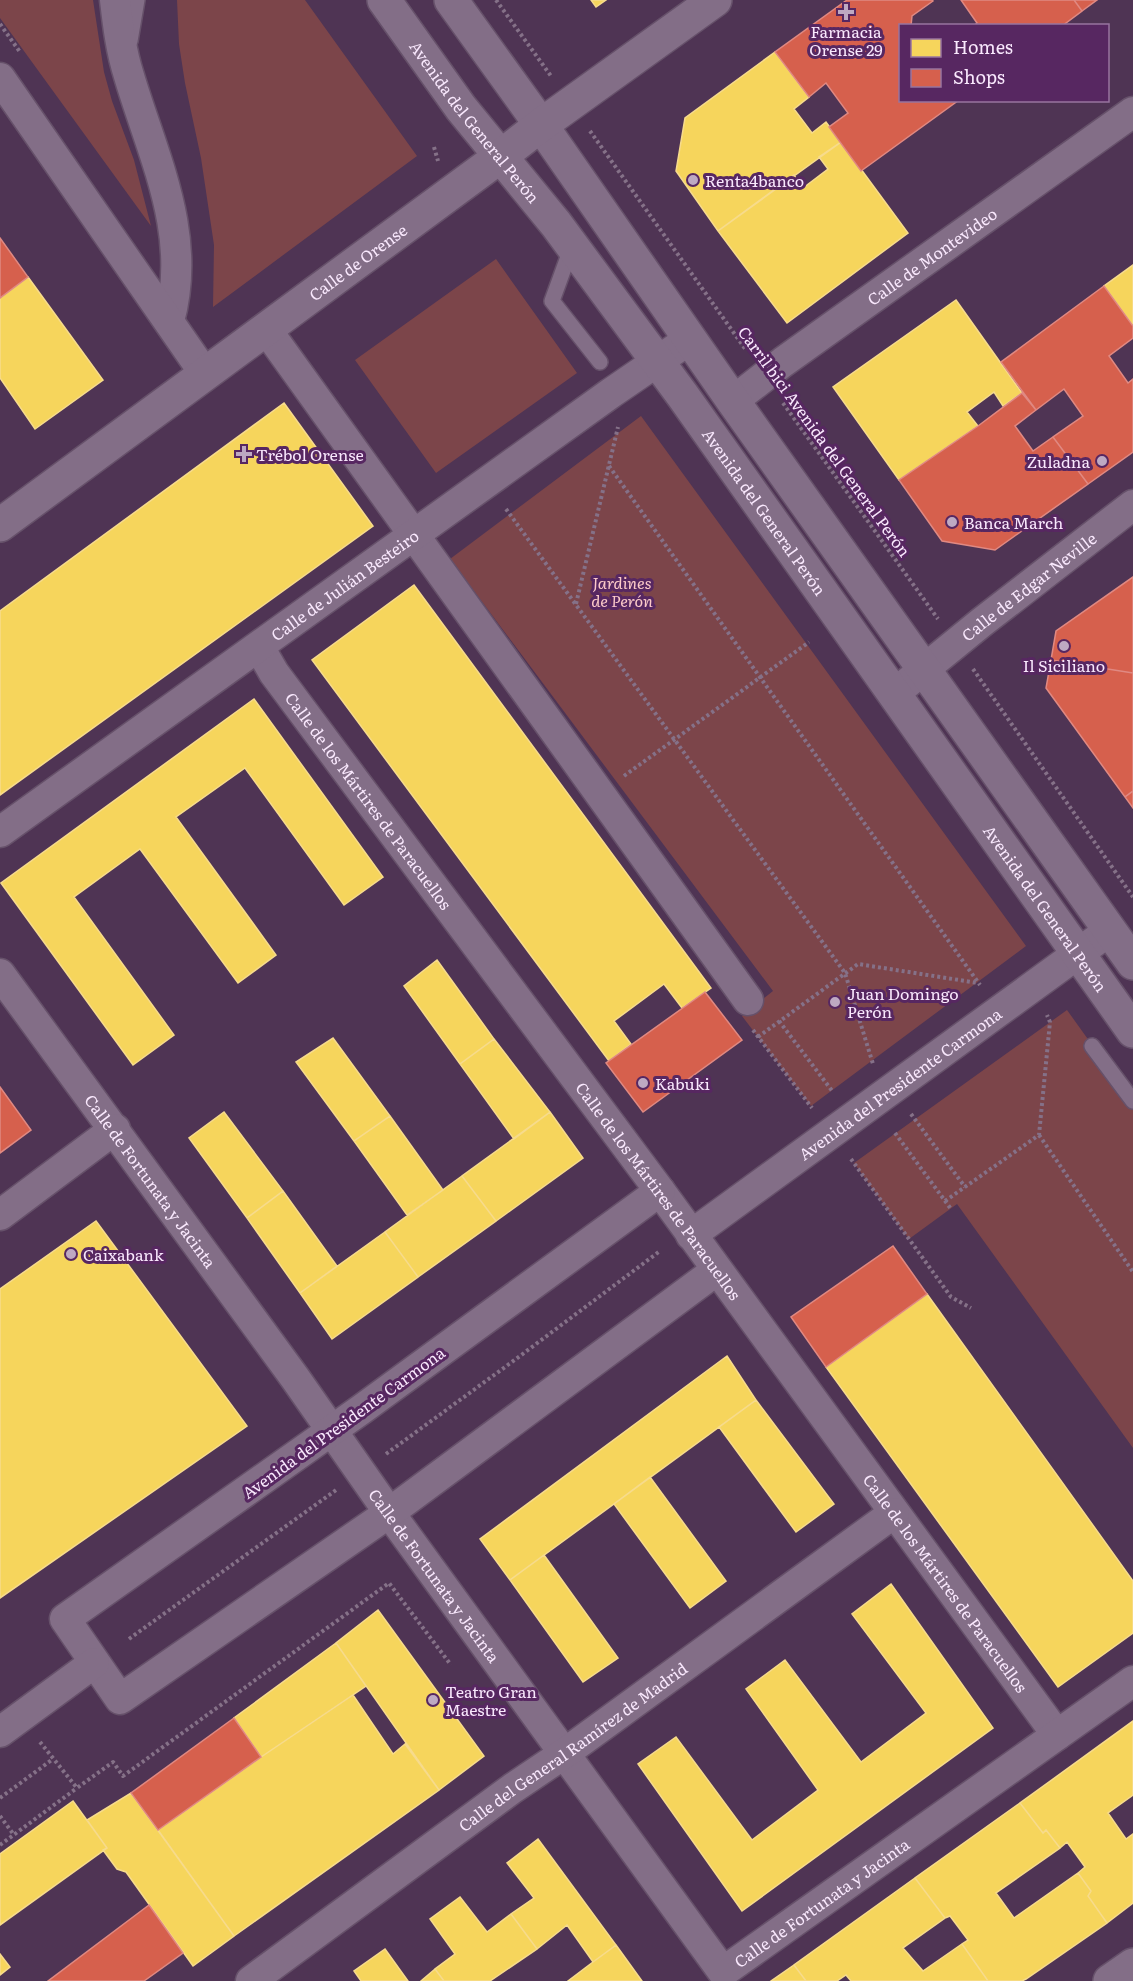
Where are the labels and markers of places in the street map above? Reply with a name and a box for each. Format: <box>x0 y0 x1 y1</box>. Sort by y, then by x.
marker: Farmacia Orense 29 <box>839 5 853 19</box>
place label: Farmacia Orense 29 <box>809 19 883 61</box>
place label: Renta4banco <box>705 168 804 192</box>
marker: Renta4banco <box>686 173 700 187</box>
place label: Trébol Orense <box>256 442 364 466</box>
marker: Trébol Orense <box>237 447 251 461</box>
place label: Zuladna <box>1027 449 1090 473</box>
marker: Zuladna <box>1095 454 1109 468</box>
place label: Banca March <box>964 510 1064 534</box>
marker: Banca March <box>945 515 959 529</box>
marker: Il Siciliano <box>1057 639 1071 653</box>
place label: Il Siciliano <box>1023 653 1105 677</box>
place label: Juan Domingo Perón <box>847 981 959 1023</box>
marker: Juan Domingo Perón <box>828 995 842 1009</box>
place label: Kabuki <box>655 1071 710 1095</box>
marker: Kabuki <box>636 1076 650 1090</box>
place label: Caixabank <box>83 1242 164 1266</box>
marker: Caixabank <box>64 1247 78 1261</box>
place label: Teatro Gran Maestre <box>445 1679 537 1721</box>
marker: Teatro Gran Maestre <box>426 1693 440 1707</box>

